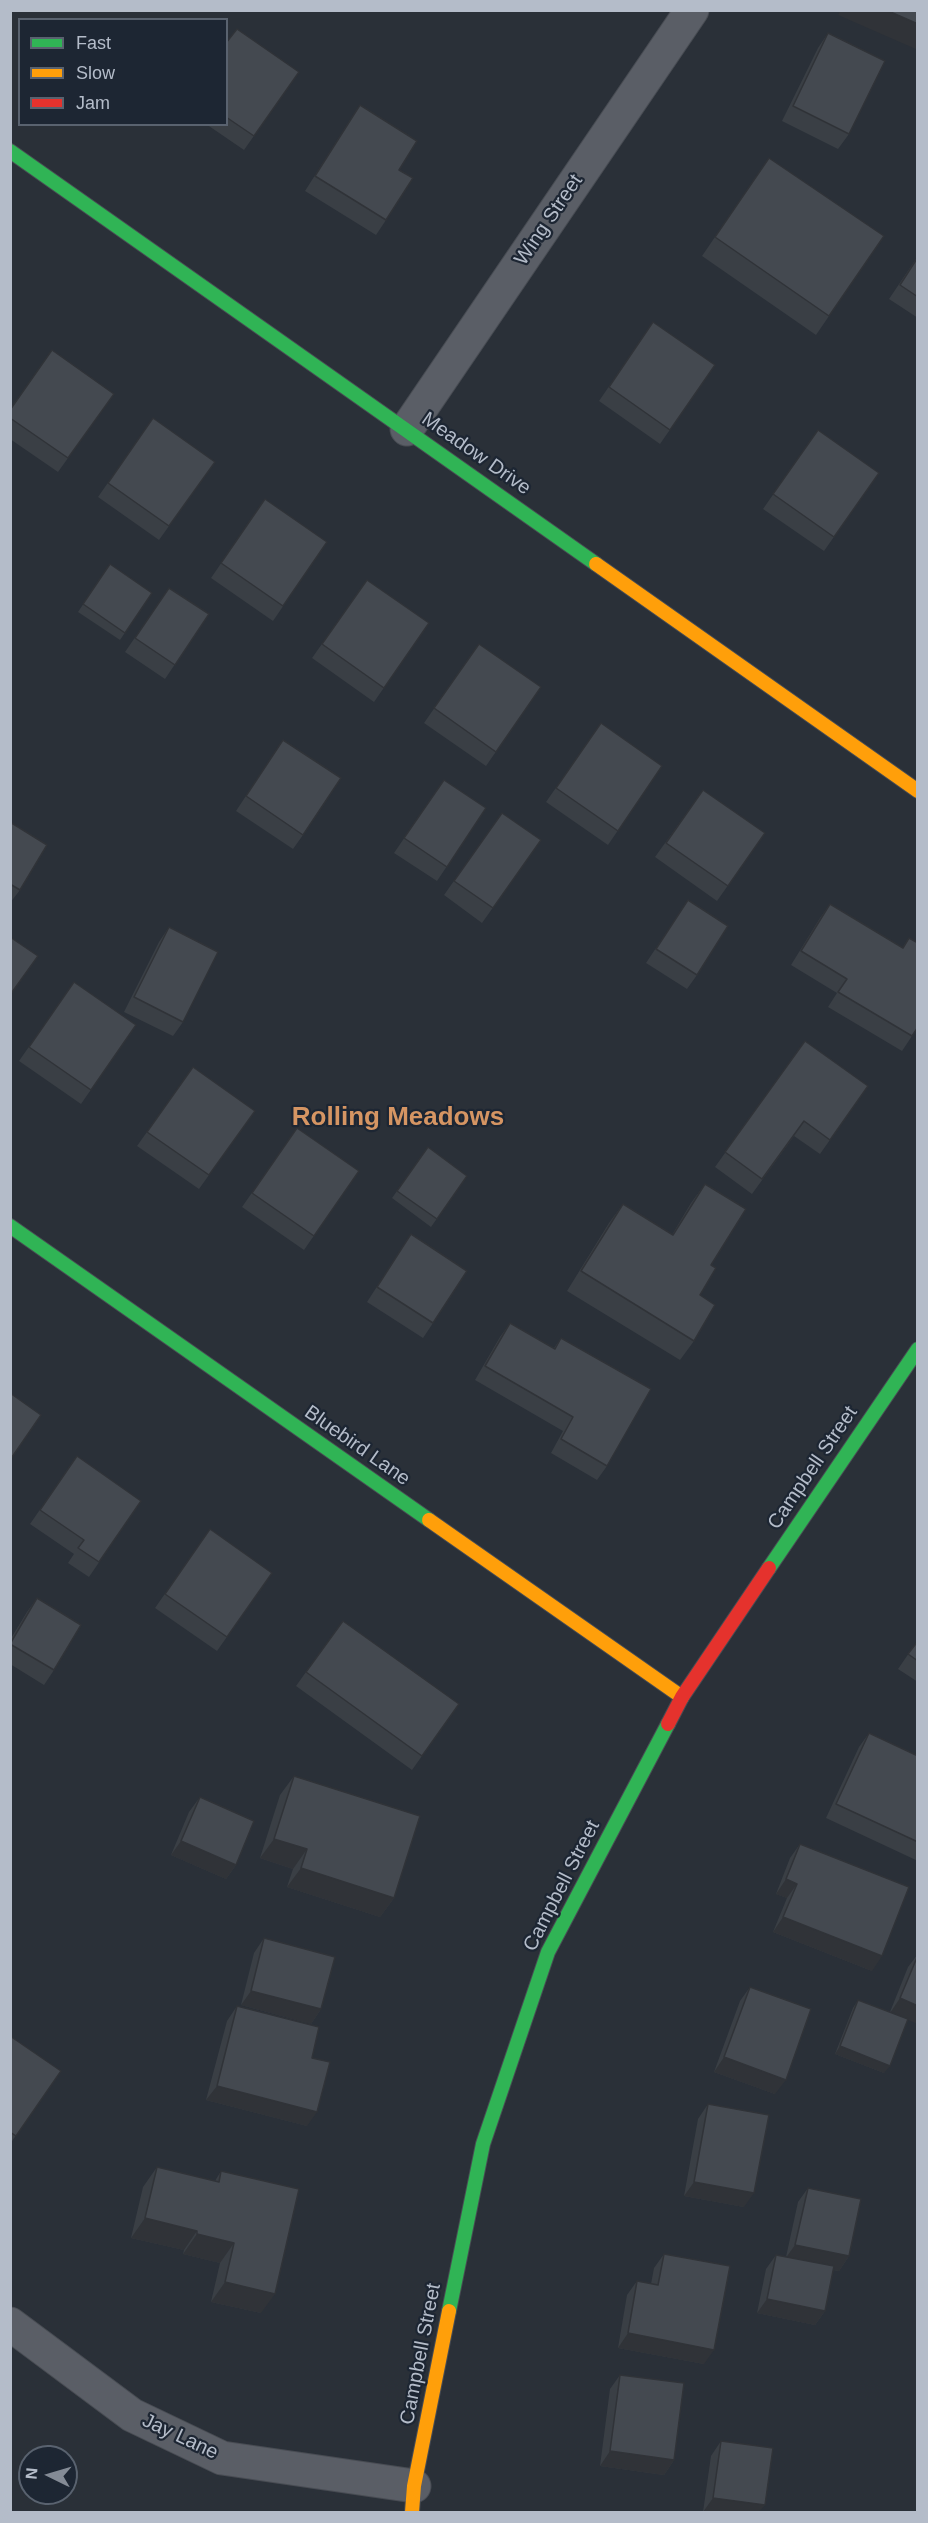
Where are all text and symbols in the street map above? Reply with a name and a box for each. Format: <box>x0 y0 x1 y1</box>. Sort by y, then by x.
legend <box>18 18 228 126</box>
text: Fast <box>76 33 111 53</box>
text: Slow <box>76 63 115 83</box>
text: Jam <box>76 93 110 113</box>
street label: Wing Street <box>510 170 588 270</box>
street label: Meadow Drive <box>417 408 535 500</box>
district label: Rolling Meadows <box>292 1102 504 1134</box>
street label: Bluebird Lane <box>300 1401 414 1491</box>
street label: Campbell Street <box>763 1402 863 1534</box>
street label: Campbell Street <box>519 1817 605 1955</box>
street label: Campbell Street <box>396 2281 446 2427</box>
street label: Jay Lane <box>138 2409 222 2465</box>
north arrow <box>18 2445 78 2505</box>
text: N <box>23 2467 41 2480</box>

